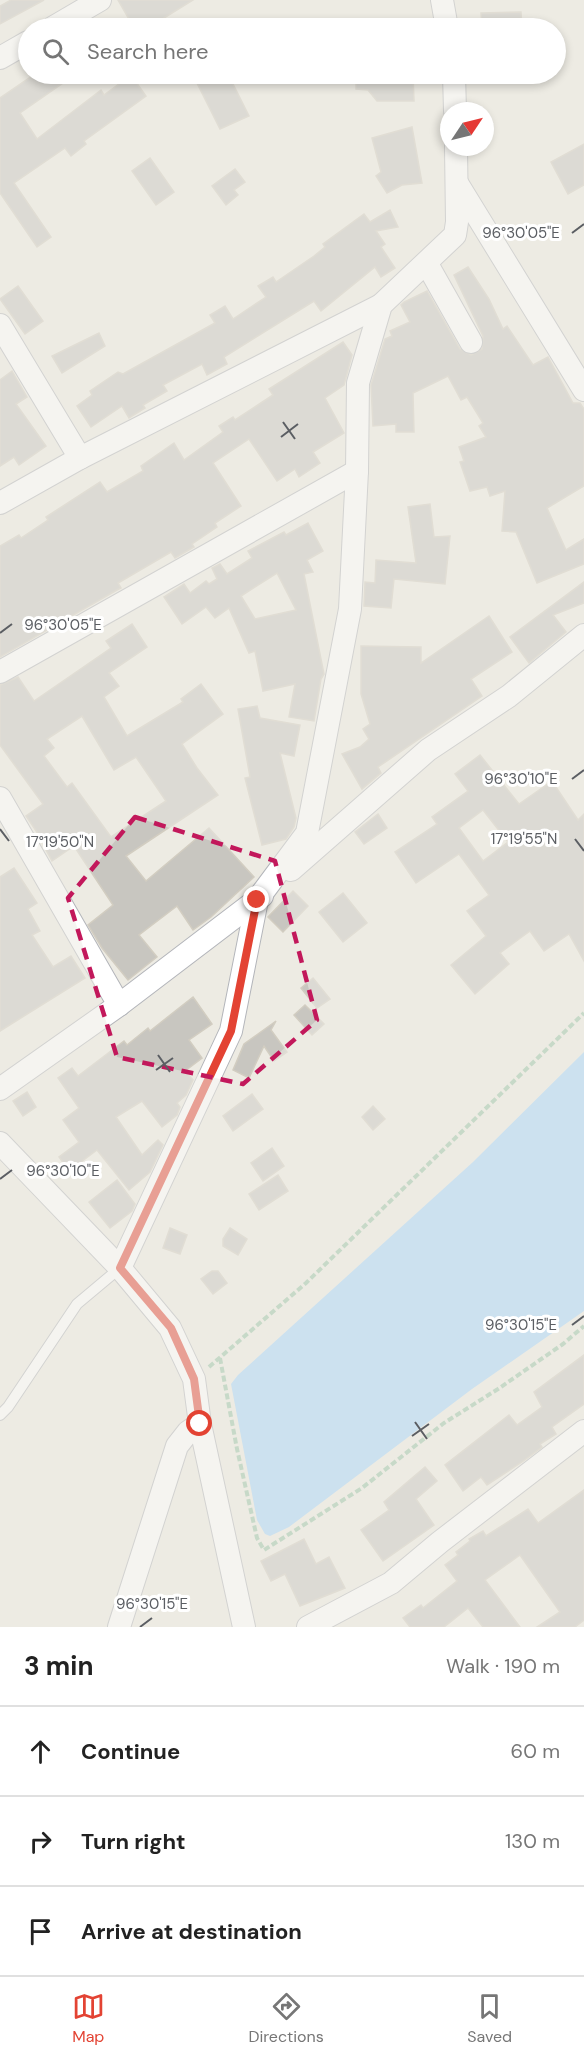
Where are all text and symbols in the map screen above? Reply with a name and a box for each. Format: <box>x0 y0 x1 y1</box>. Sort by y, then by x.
search box <box>18 18 566 84</box>
icon: search <box>39 35 72 68</box>
text: Search here <box>87 37 208 66</box>
north arrow <box>440 102 494 156</box>
text: 96°30'05"E <box>482 223 560 243</box>
text: 96°30'05"E <box>24 615 102 635</box>
text: 96°30'10"E <box>484 769 558 789</box>
text: 17°19'55"N <box>491 829 557 849</box>
text: 17°19'50"N <box>26 832 94 852</box>
route end <box>243 886 269 912</box>
text: 96°30'10"E <box>26 1161 100 1181</box>
text: 96°30'15"E <box>485 1315 557 1335</box>
route start <box>186 1410 212 1436</box>
text: 96°30'15"E <box>116 1594 188 1614</box>
text: 3 min <box>24 1649 93 1683</box>
text: Walk · 190 m <box>446 1653 560 1679</box>
icon: ahead <box>24 1735 57 1768</box>
text: Continue <box>81 1737 180 1766</box>
text: 60 m <box>511 1738 560 1764</box>
icon: right <box>24 1825 57 1858</box>
text: Turn right <box>81 1827 186 1856</box>
text: 130 m <box>505 1828 560 1854</box>
icon: arrive <box>24 1915 57 1948</box>
text: Arrive at destination <box>81 1917 302 1946</box>
tab: Map <box>72 1990 105 2047</box>
tab: Directions <box>248 1990 324 2047</box>
tab: Saved <box>467 1990 512 2047</box>

